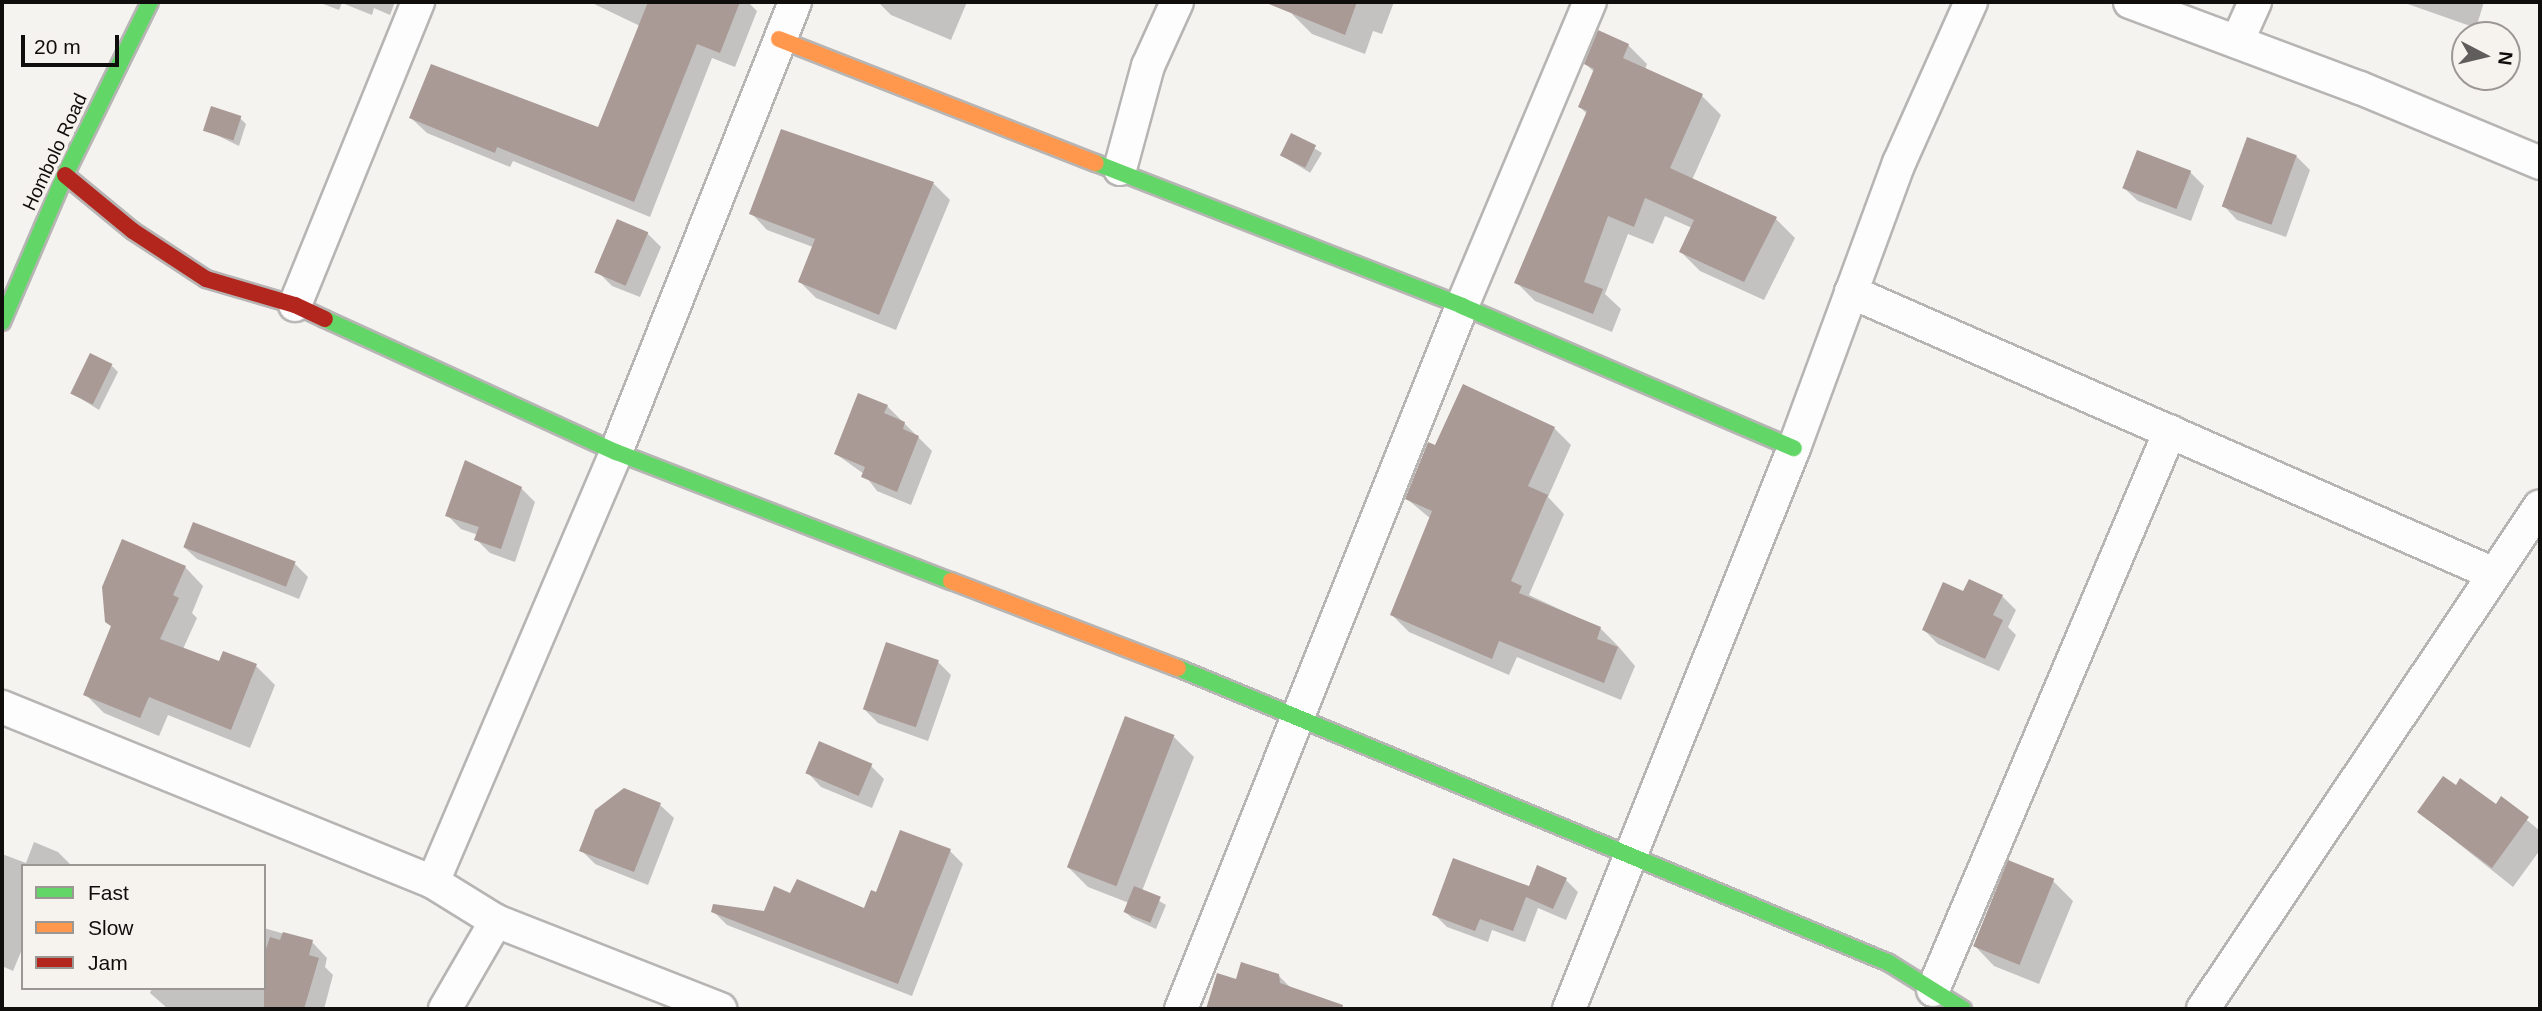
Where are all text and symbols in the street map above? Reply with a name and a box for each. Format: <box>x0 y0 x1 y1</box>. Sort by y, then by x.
scale bar <box>24 21 122 65</box>
north arrow <box>2451 21 2521 91</box>
text: 20 m <box>34 35 81 58</box>
text: N <box>2494 50 2517 66</box>
street label: Hombolo Road <box>18 90 92 214</box>
legend <box>21 864 266 990</box>
text: Fast <box>88 881 129 904</box>
text: Slow <box>88 916 134 939</box>
text: Jam <box>88 951 128 974</box>

